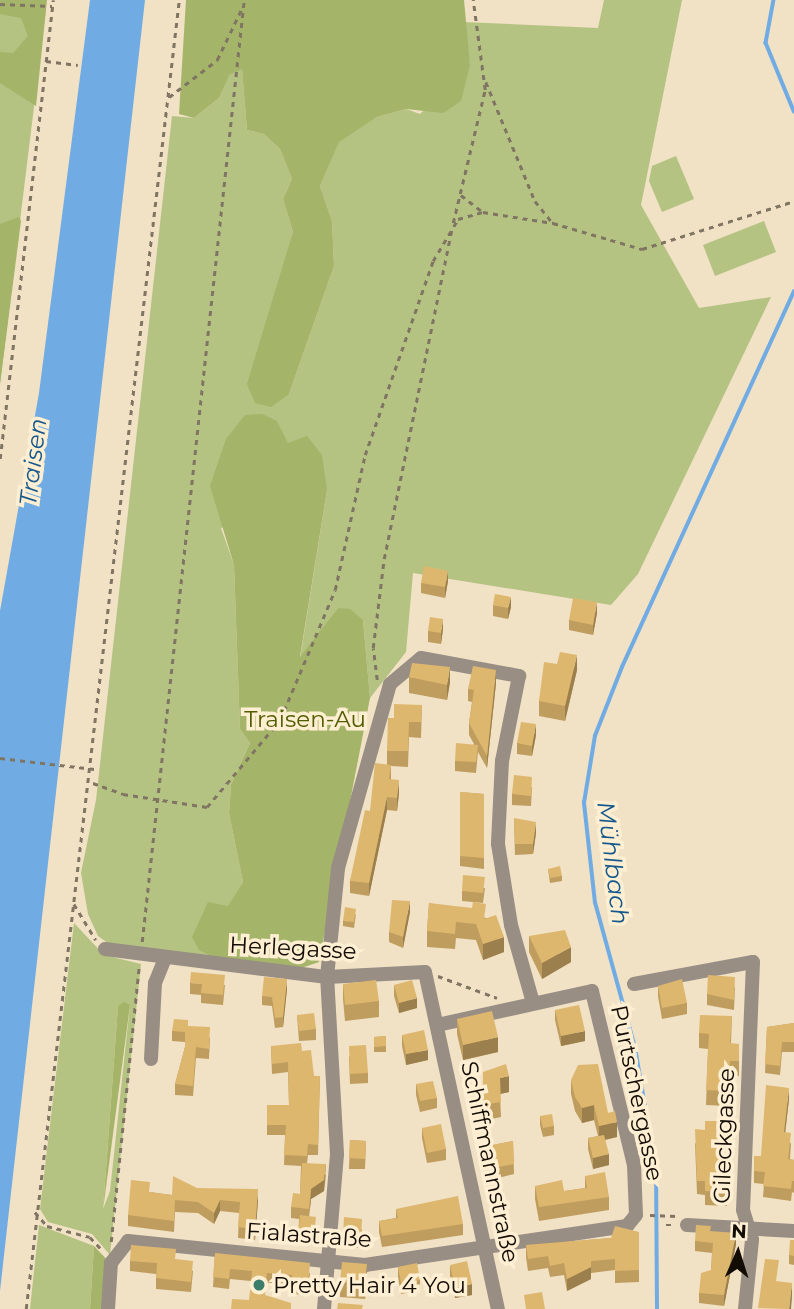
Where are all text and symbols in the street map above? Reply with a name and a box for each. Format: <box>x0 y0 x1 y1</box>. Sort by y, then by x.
water label: Traisen <box>13 417 53 507</box>
park label: Traisen-Au <box>244 705 366 733</box>
water label: Mühlbach <box>591 800 635 926</box>
street label: Herlegasse <box>229 931 357 965</box>
street label: Purtschergasse <box>605 1003 669 1183</box>
street label: Schiffmannstraße <box>455 1059 525 1265</box>
street label: Gileckgasse <box>708 1068 740 1204</box>
street label: Fialastraße <box>245 1217 373 1253</box>
north arrow <box>703 1218 773 1288</box>
text: N <box>731 1220 747 1243</box>
place label: Pretty Hair 4 You <box>273 1271 466 1299</box>
marker: Pretty Hair 4 You <box>251 1277 267 1293</box>

